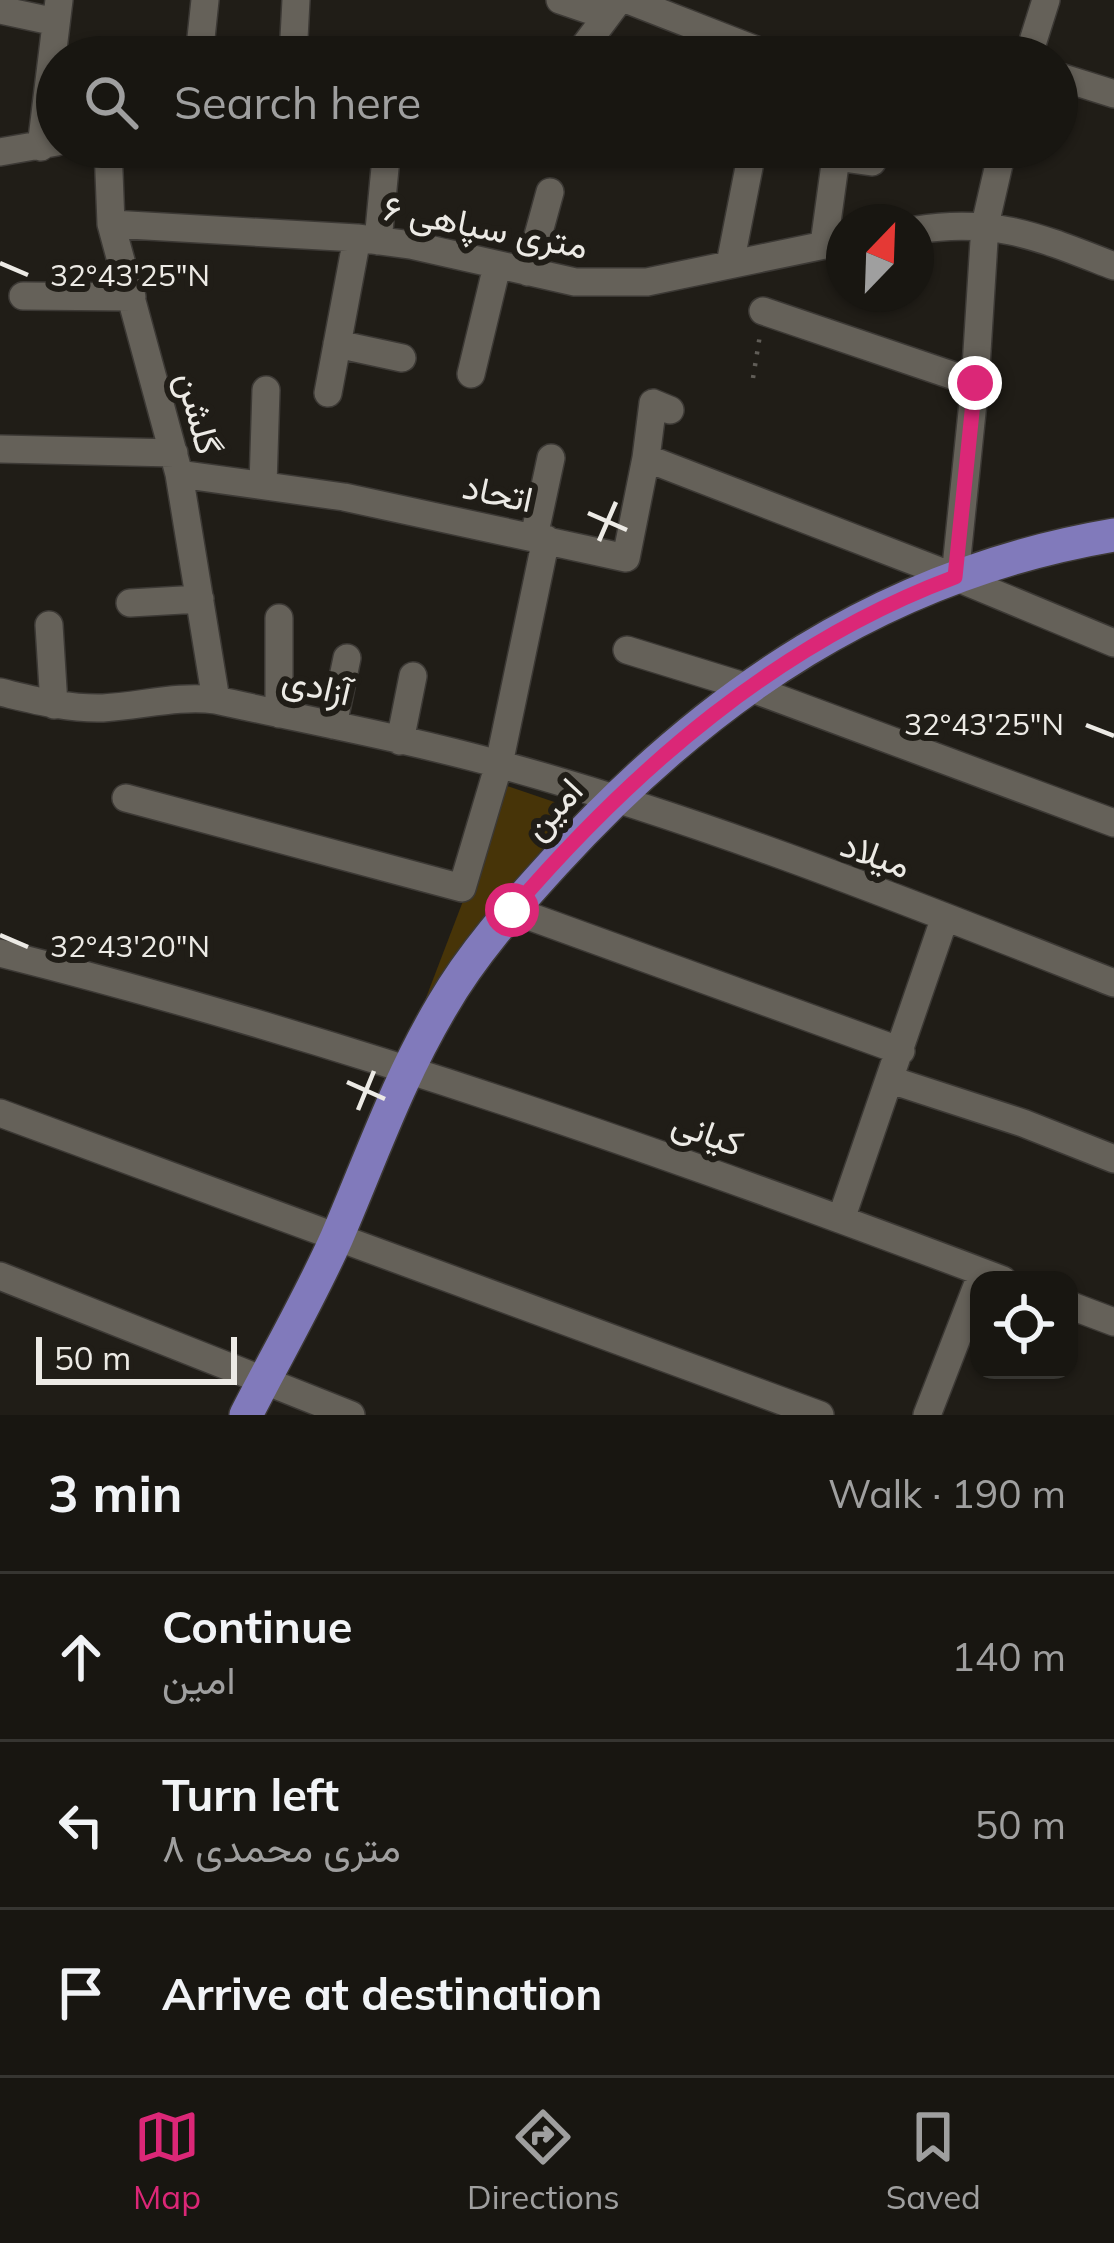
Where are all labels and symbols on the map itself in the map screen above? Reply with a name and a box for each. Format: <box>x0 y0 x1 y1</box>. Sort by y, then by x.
street label: ۶ متری سپاهی <box>380 184 592 271</box>
north arrow <box>826 204 934 312</box>
text: 32°43'25"N <box>50 256 210 294</box>
route end <box>948 356 1002 410</box>
street label: گلشن <box>167 367 233 459</box>
street label: اتحاد <box>459 463 537 521</box>
street label: آزادی <box>278 655 358 716</box>
text: 32°43'25"N <box>904 705 1064 743</box>
street label: امین <box>512 768 592 848</box>
street label: میلاد <box>835 821 917 887</box>
route start <box>485 883 539 937</box>
text: 32°43'20"N <box>50 927 210 965</box>
street label: کیانی <box>666 1099 750 1165</box>
scale bar <box>36 1331 237 1384</box>

